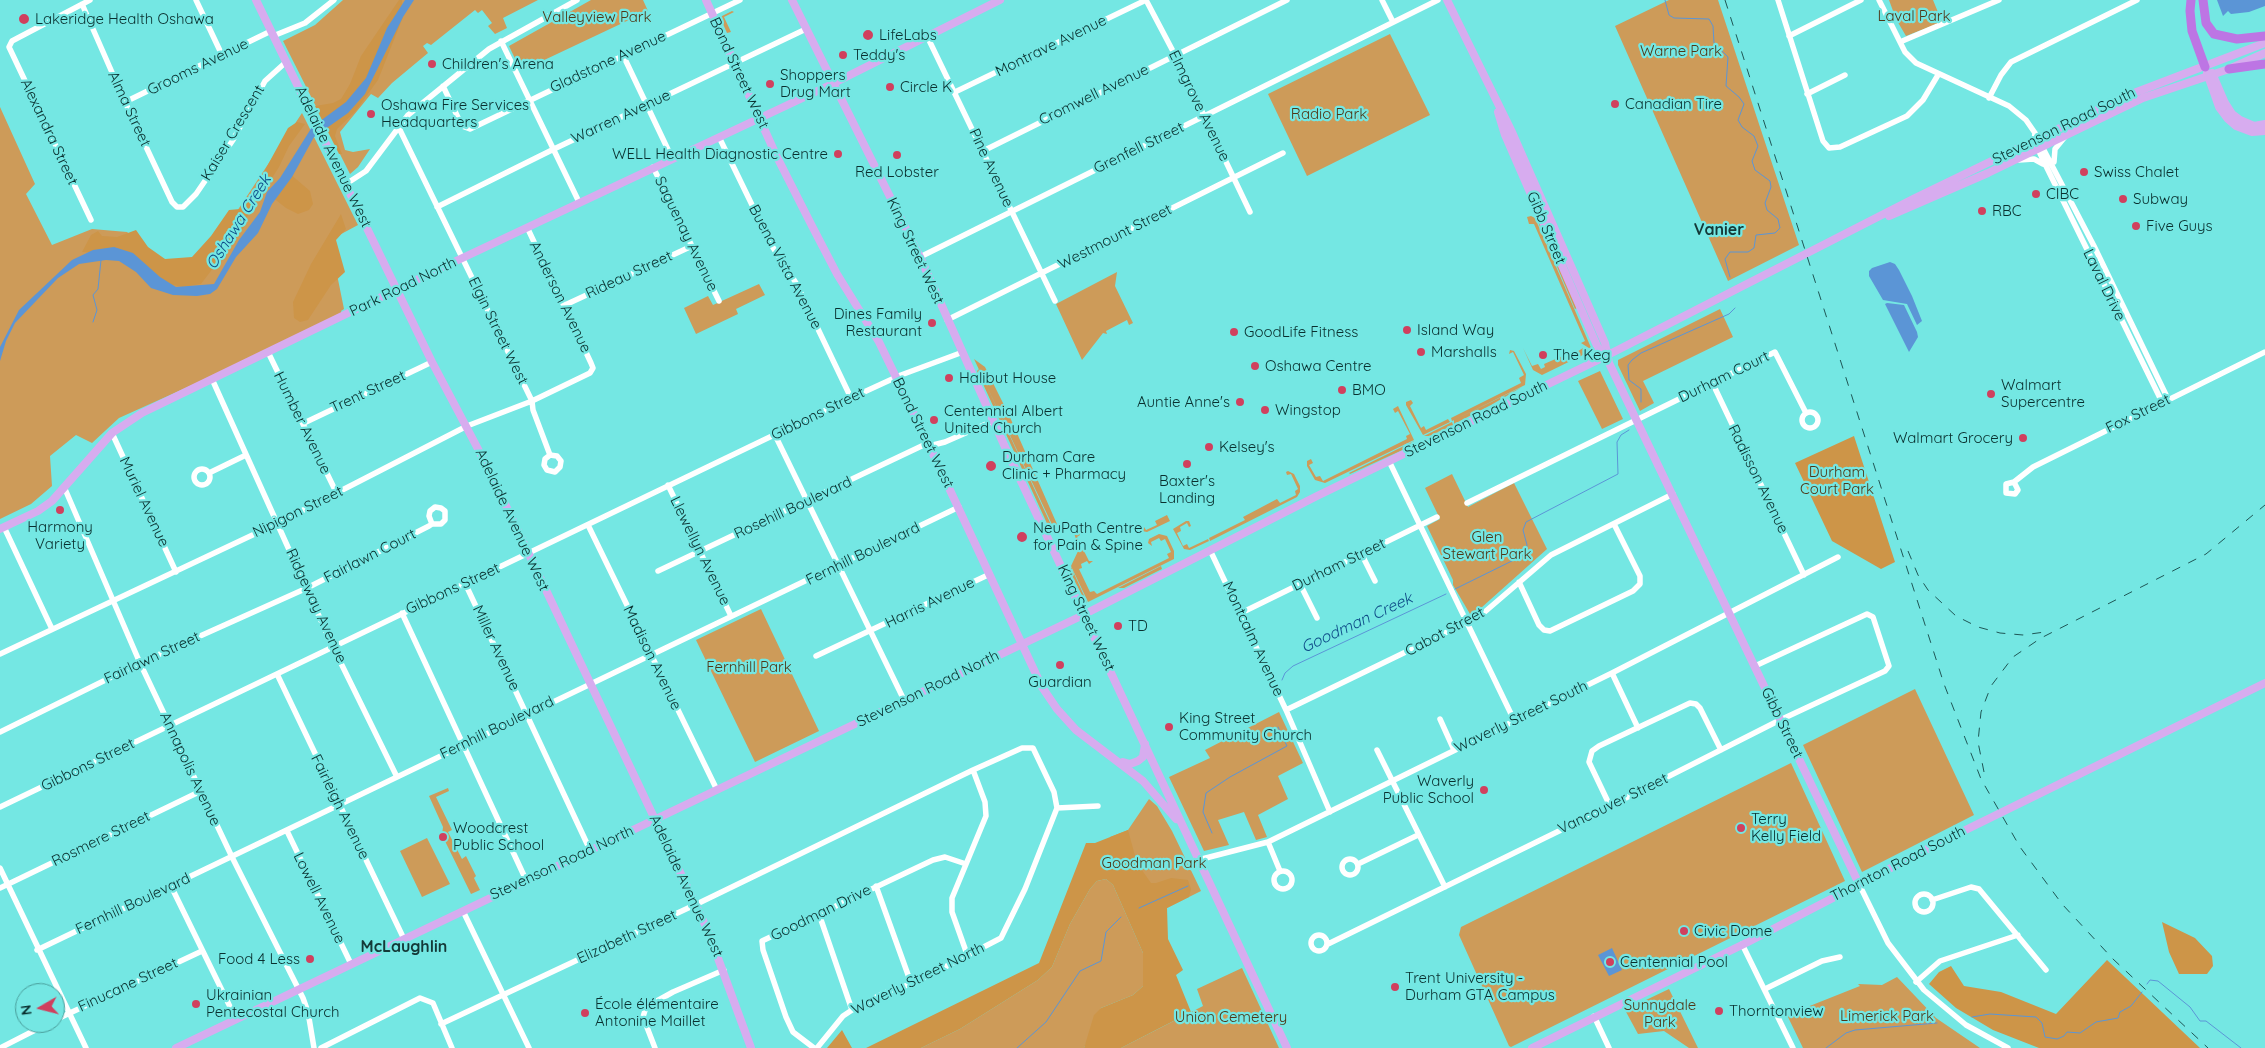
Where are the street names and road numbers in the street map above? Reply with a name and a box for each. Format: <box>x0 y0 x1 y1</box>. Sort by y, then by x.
street label: Montrave Avenue <box>992 11 1110 81</box>
street label: Bond Street West <box>705 15 773 131</box>
street label: Gladstone Avenue <box>547 27 669 97</box>
street label: Grooms Avenue <box>145 35 251 99</box>
street label: Elmgrove Avenue <box>1164 48 1234 164</box>
street label: Cromwell Avenue <box>1036 61 1152 129</box>
street label: Alma Street <box>104 68 154 150</box>
street label: Alexandra Street <box>16 76 82 188</box>
street label: Kaiser Crescent <box>197 82 269 184</box>
street label: Adelaide Avenue West <box>291 83 375 231</box>
street label: Stevenson Road South <box>1990 84 2138 168</box>
street label: Warren Avenue <box>569 86 673 148</box>
street label: Grenfell Street <box>1091 118 1187 178</box>
street label: Pine Avenue <box>965 126 1017 210</box>
street label: Saguenay Avenue <box>650 174 722 294</box>
street label: Gibb Street <box>1523 189 1569 267</box>
street label: King Street West <box>882 195 948 307</box>
street label: Westmount Street <box>1055 201 1175 273</box>
street label: Buena Vista Avenue <box>745 202 825 332</box>
street label: Anderson Avenue <box>525 238 595 356</box>
street label: Laval Drive <box>2079 246 2129 324</box>
street label: Rideau Street <box>583 247 675 303</box>
street label: Park Road North <box>347 253 459 321</box>
street label: Elgin Street West <box>464 274 532 388</box>
street label: Durham Court <box>1676 347 1772 407</box>
street label: Trent Street <box>328 367 408 417</box>
street label: Humber Avenue <box>269 369 335 477</box>
street label: Bond Street West <box>888 375 958 491</box>
street label: Stevenson Road South <box>1402 377 1550 461</box>
street label: Gibbons Street <box>768 384 868 444</box>
street label: Fox Street <box>2103 391 2173 437</box>
street label: Radisson Avenue <box>1724 422 1792 536</box>
street label: Adelaide Avenue West <box>471 446 553 594</box>
street label: Muriel Avenue <box>115 454 173 550</box>
street label: Rosehill Boulevard <box>731 473 855 543</box>
street label: Nipigon Street <box>250 482 346 542</box>
street label: Llewellyn Avenue <box>666 494 734 608</box>
street label: Fernhill Boulevard <box>803 519 923 589</box>
street label: Fairlawn Court <box>321 525 419 587</box>
street label: Durham Street <box>1289 535 1389 595</box>
street label: Ridgeway Avenue <box>282 546 350 666</box>
street label: Gibbons Street <box>403 559 503 619</box>
street label: King Street West <box>1053 562 1119 674</box>
street label: Harris Avenue <box>882 574 978 632</box>
street label: Montcalm Avenue <box>1219 579 1287 699</box>
street label: Miller Avenue <box>468 603 524 693</box>
street label: Madison Avenue <box>619 603 685 713</box>
street label: Cabot Street <box>1402 604 1488 660</box>
street label: Fairlawn Street <box>101 628 203 688</box>
street label: Stevenson Road North <box>854 647 1002 731</box>
street label: Waverly Street South <box>1451 677 1591 757</box>
street label: Gibb Street <box>1757 684 1807 762</box>
street label: Fernhill Boulevard <box>437 693 557 763</box>
street label: Annapolis Avenue <box>156 709 224 829</box>
street label: Gibbons Street <box>38 735 138 795</box>
street label: Fairleigh Avenue <box>307 752 373 862</box>
street label: Vancouver Street <box>1555 770 1671 838</box>
street label: Rosmere Street <box>49 807 153 871</box>
street label: Adelaide Avenue West <box>645 812 727 960</box>
street label: Stevenson Road North <box>487 822 637 904</box>
street label: Thornton Road South <box>1828 822 1968 906</box>
street label: Lowell Avenue <box>289 850 349 946</box>
street label: Fernhill Boulevard <box>73 870 193 938</box>
street label: Goodman Drive <box>768 881 874 945</box>
street label: Elizabeth Street <box>574 906 680 968</box>
street label: Waverly Street North <box>849 939 987 1019</box>
street label: Finucane Street <box>75 954 181 1016</box>

